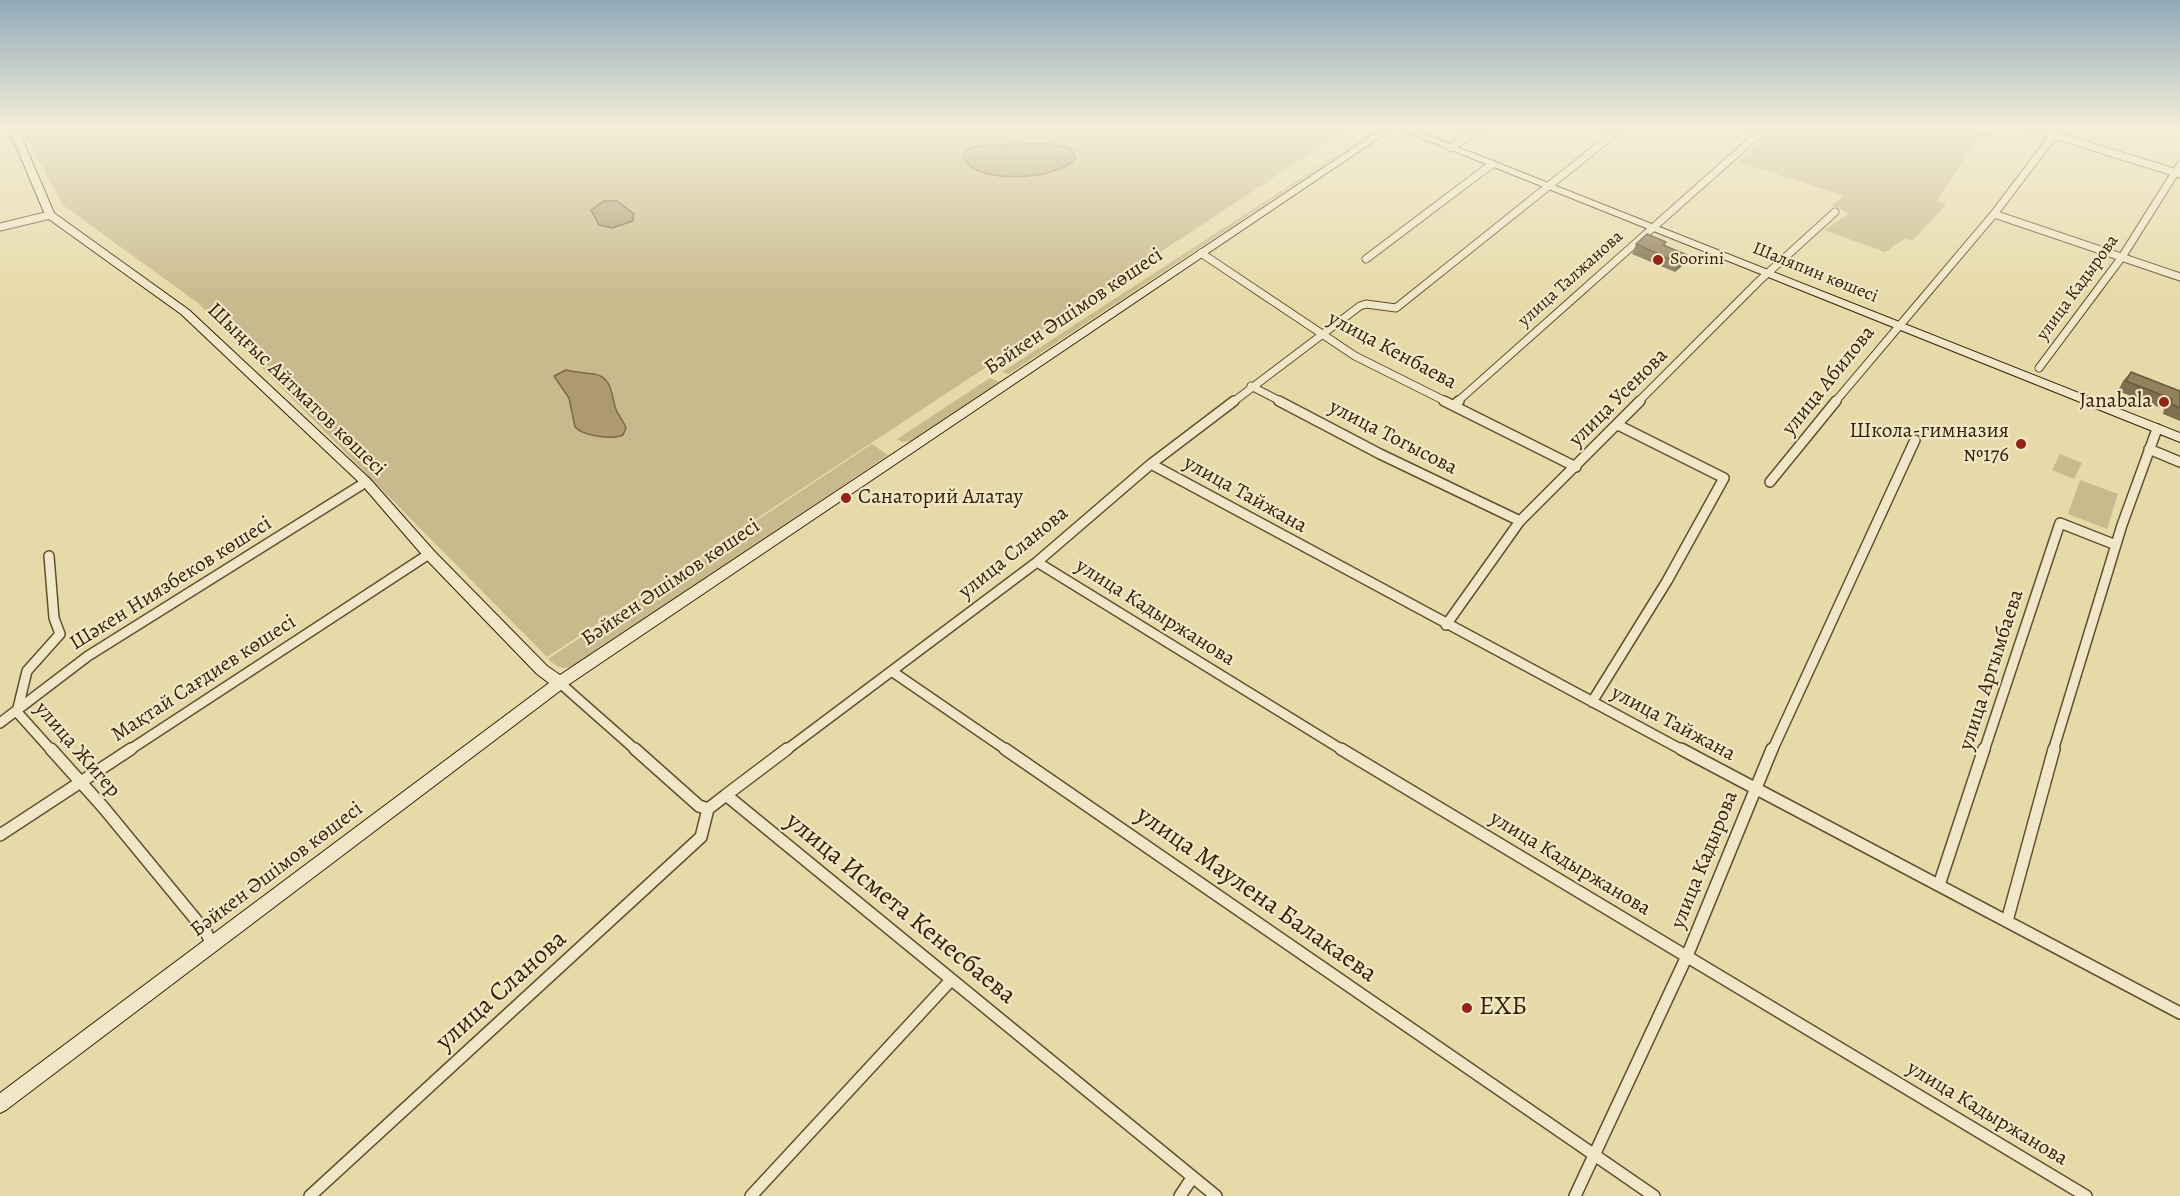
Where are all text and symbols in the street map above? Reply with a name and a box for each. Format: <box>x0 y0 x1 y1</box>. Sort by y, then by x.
street label: улица Талжанова <box>1514 226 1628 332</box>
street label: улица Кадырова <box>2032 231 2124 345</box>
street label: Шаляпин көшесі <box>1749 238 1881 308</box>
street label: Бәйкен Әшімов көшесі <box>980 243 1168 381</box>
place label: Soorini <box>1670 249 1724 271</box>
marker: Soorini <box>1651 253 1665 267</box>
street label: Шыңғыс Айтматов көшесі <box>201 298 391 482</box>
street label: улица Кенбаева <box>1323 306 1461 396</box>
street label: улица Абилова <box>1777 321 1881 441</box>
street label: улица Усенова <box>1564 343 1674 453</box>
place label: Janabala <box>2079 389 2152 415</box>
street label: улица Тогысова <box>1325 395 1461 481</box>
marker: Janabala <box>2157 395 2171 409</box>
place label: Школа-гимназия №176 <box>1849 419 2009 469</box>
marker: Школа-гимназия №176 <box>2014 437 2028 451</box>
street label: улица Тайжана <box>1179 451 1311 539</box>
place label: Санаторий Алатау <box>858 485 1023 511</box>
marker: Санаторий Алатау <box>839 491 853 505</box>
street label: улица Сланова <box>954 501 1074 605</box>
street label: Шәкен Ниязбеков көшесі <box>65 511 277 657</box>
street label: Бәйкен Әшімов көшесі <box>577 514 765 652</box>
street label: улица Кадыржанова <box>1071 554 1239 672</box>
street label: улица Аргымбаева <box>1954 586 2030 754</box>
street label: Мақтай Сағдиев көшесі <box>107 610 301 748</box>
street label: улица Тайжана <box>1607 681 1739 767</box>
street label: улица Жигер <box>29 697 125 803</box>
street label: улица Кадырова <box>1666 787 1744 933</box>
street label: Бәйкен Әшімов көшесі <box>186 797 368 943</box>
street label: улица Маулена Балакаева <box>1129 800 1383 990</box>
street label: улица Исмета Кенесбаева <box>778 806 1022 1012</box>
street label: улица Кадыржанова <box>1485 806 1655 922</box>
street label: улица Сланова <box>430 924 574 1058</box>
place label: ЕХБ <box>1479 992 1527 1024</box>
marker: ЕХБ <box>1460 1001 1474 1015</box>
street label: улица Кадыржанова <box>1902 1056 2072 1172</box>

